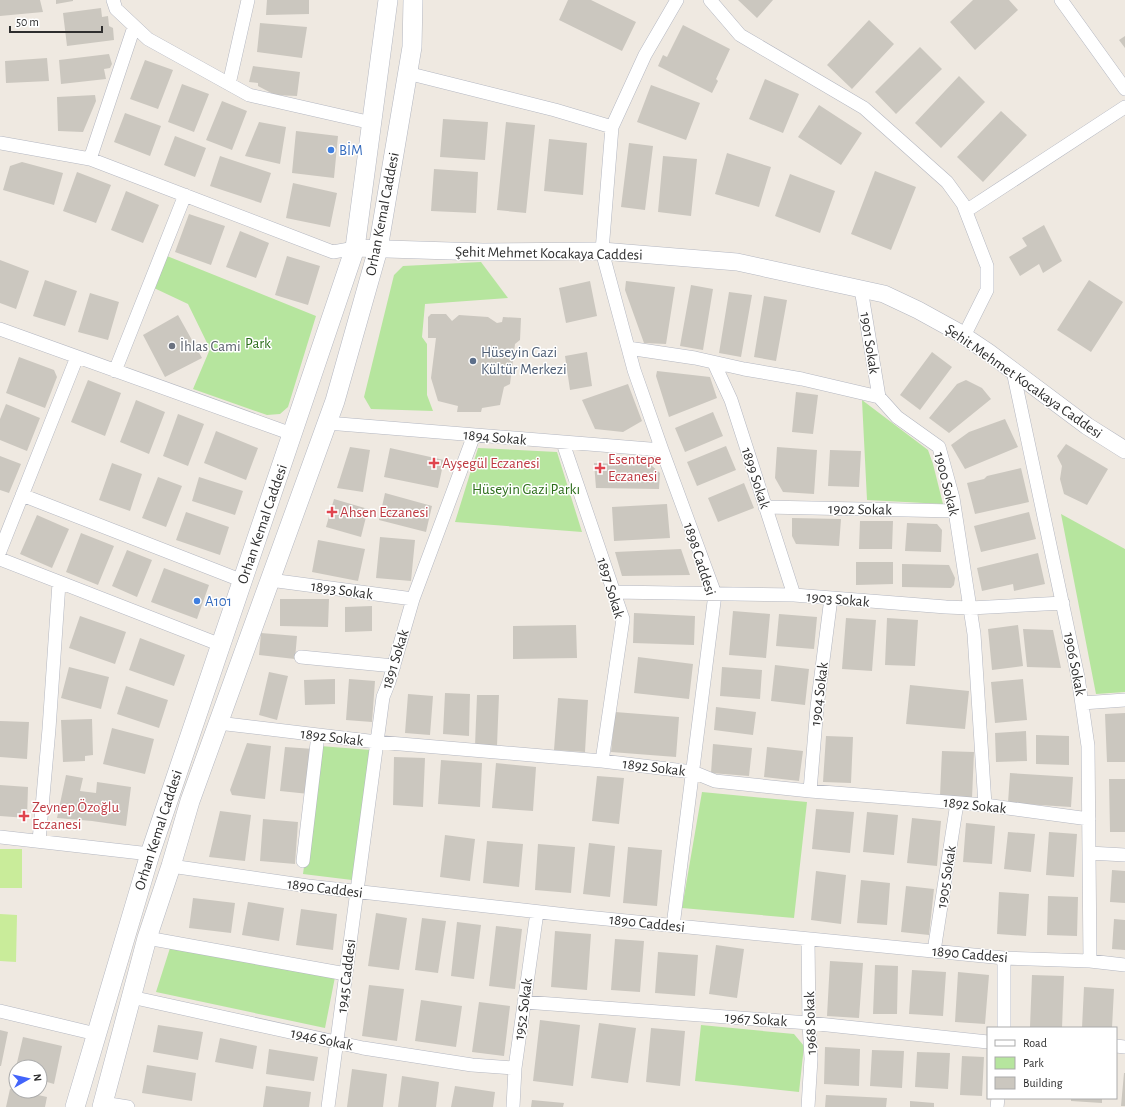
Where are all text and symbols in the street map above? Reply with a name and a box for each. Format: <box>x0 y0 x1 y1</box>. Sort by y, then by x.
scale bar <box>10 8 102 34</box>
text: 50 m <box>16 16 39 28</box>
place label: BİM <box>339 141 363 158</box>
marker: BİM <box>326 145 336 155</box>
street label: Orhan Kemal Caddesi <box>363 151 402 277</box>
street label: Şehit Mehmet Kocakaya Caddesi <box>455 244 643 263</box>
street label: 1901 Sokak <box>857 311 882 375</box>
street label: Şehit Mehmet Kocakaya Caddesi <box>943 321 1105 441</box>
park label: Park <box>245 336 271 351</box>
place label: İhlas Cami <box>180 337 241 354</box>
marker: İhlas Cami <box>167 341 177 351</box>
place label: Hüseyin Gazi Kültür Merkezi <box>481 345 567 377</box>
marker: Hüseyin Gazi Kültür Merkezi <box>468 356 478 366</box>
street label: 1894 Sokak <box>463 427 527 448</box>
street label: 1899 Sokak <box>739 446 772 511</box>
street label: 1900 Sokak <box>931 451 962 518</box>
place label: Esentepe Eczanesi <box>608 452 662 484</box>
place label: Ayşegül Eczanesi <box>442 456 540 471</box>
marker: Ayşegül Eczanesi <box>429 458 439 468</box>
street label: Orhan Kemal Caddesi <box>235 462 290 586</box>
marker: Esentepe Eczanesi <box>595 463 605 473</box>
park label: Hüseyin Gazi Parkı <box>472 482 580 497</box>
street label: 1902 Sokak <box>828 501 892 518</box>
place label: Ahsen Eczanesi <box>340 505 429 520</box>
marker: Ahsen Eczanesi <box>327 507 337 517</box>
street label: 1898 Caddesi <box>681 521 718 597</box>
street label: 1897 Sokak <box>594 556 627 620</box>
street label: 1893 Sokak <box>310 579 374 602</box>
street label: 1903 Sokak <box>806 589 870 610</box>
place label: A101 <box>205 594 232 609</box>
marker: A101 <box>192 596 202 606</box>
street label: 1891 Sokak <box>379 627 412 691</box>
street label: 1906 Sokak <box>1061 631 1088 697</box>
street label: 1904 Sokak <box>808 661 831 727</box>
street label: 1892 Sokak <box>300 726 364 749</box>
street label: 1892 Sokak <box>622 756 686 779</box>
street label: Orhan Kemal Caddesi <box>132 768 185 892</box>
street label: 1892 Sokak <box>943 795 1007 816</box>
place label: Zeynep Özoğlu Eczanesi <box>32 798 119 832</box>
marker: Zeynep Özoğlu Eczanesi <box>19 811 29 821</box>
street label: 1905 Sokak <box>934 844 959 910</box>
street label: 1890 Caddesi <box>286 876 364 901</box>
street label: 1890 Caddesi <box>608 912 686 935</box>
street label: 1945 Caddesi <box>335 938 358 1014</box>
street label: 1890 Caddesi <box>931 944 1009 965</box>
street label: 1952 Sokak <box>512 977 535 1041</box>
street label: 1968 Sokak <box>802 991 819 1055</box>
street label: 1967 Sokak <box>724 1010 788 1029</box>
street label: 1946 Sokak <box>289 1026 355 1053</box>
legend <box>987 1027 1117 1099</box>
text: Road <box>1023 1037 1047 1049</box>
text: Park <box>1023 1057 1044 1069</box>
north arrow <box>8 1059 48 1099</box>
text: N <box>31 1073 43 1082</box>
text: Building <box>1023 1077 1063 1089</box>

